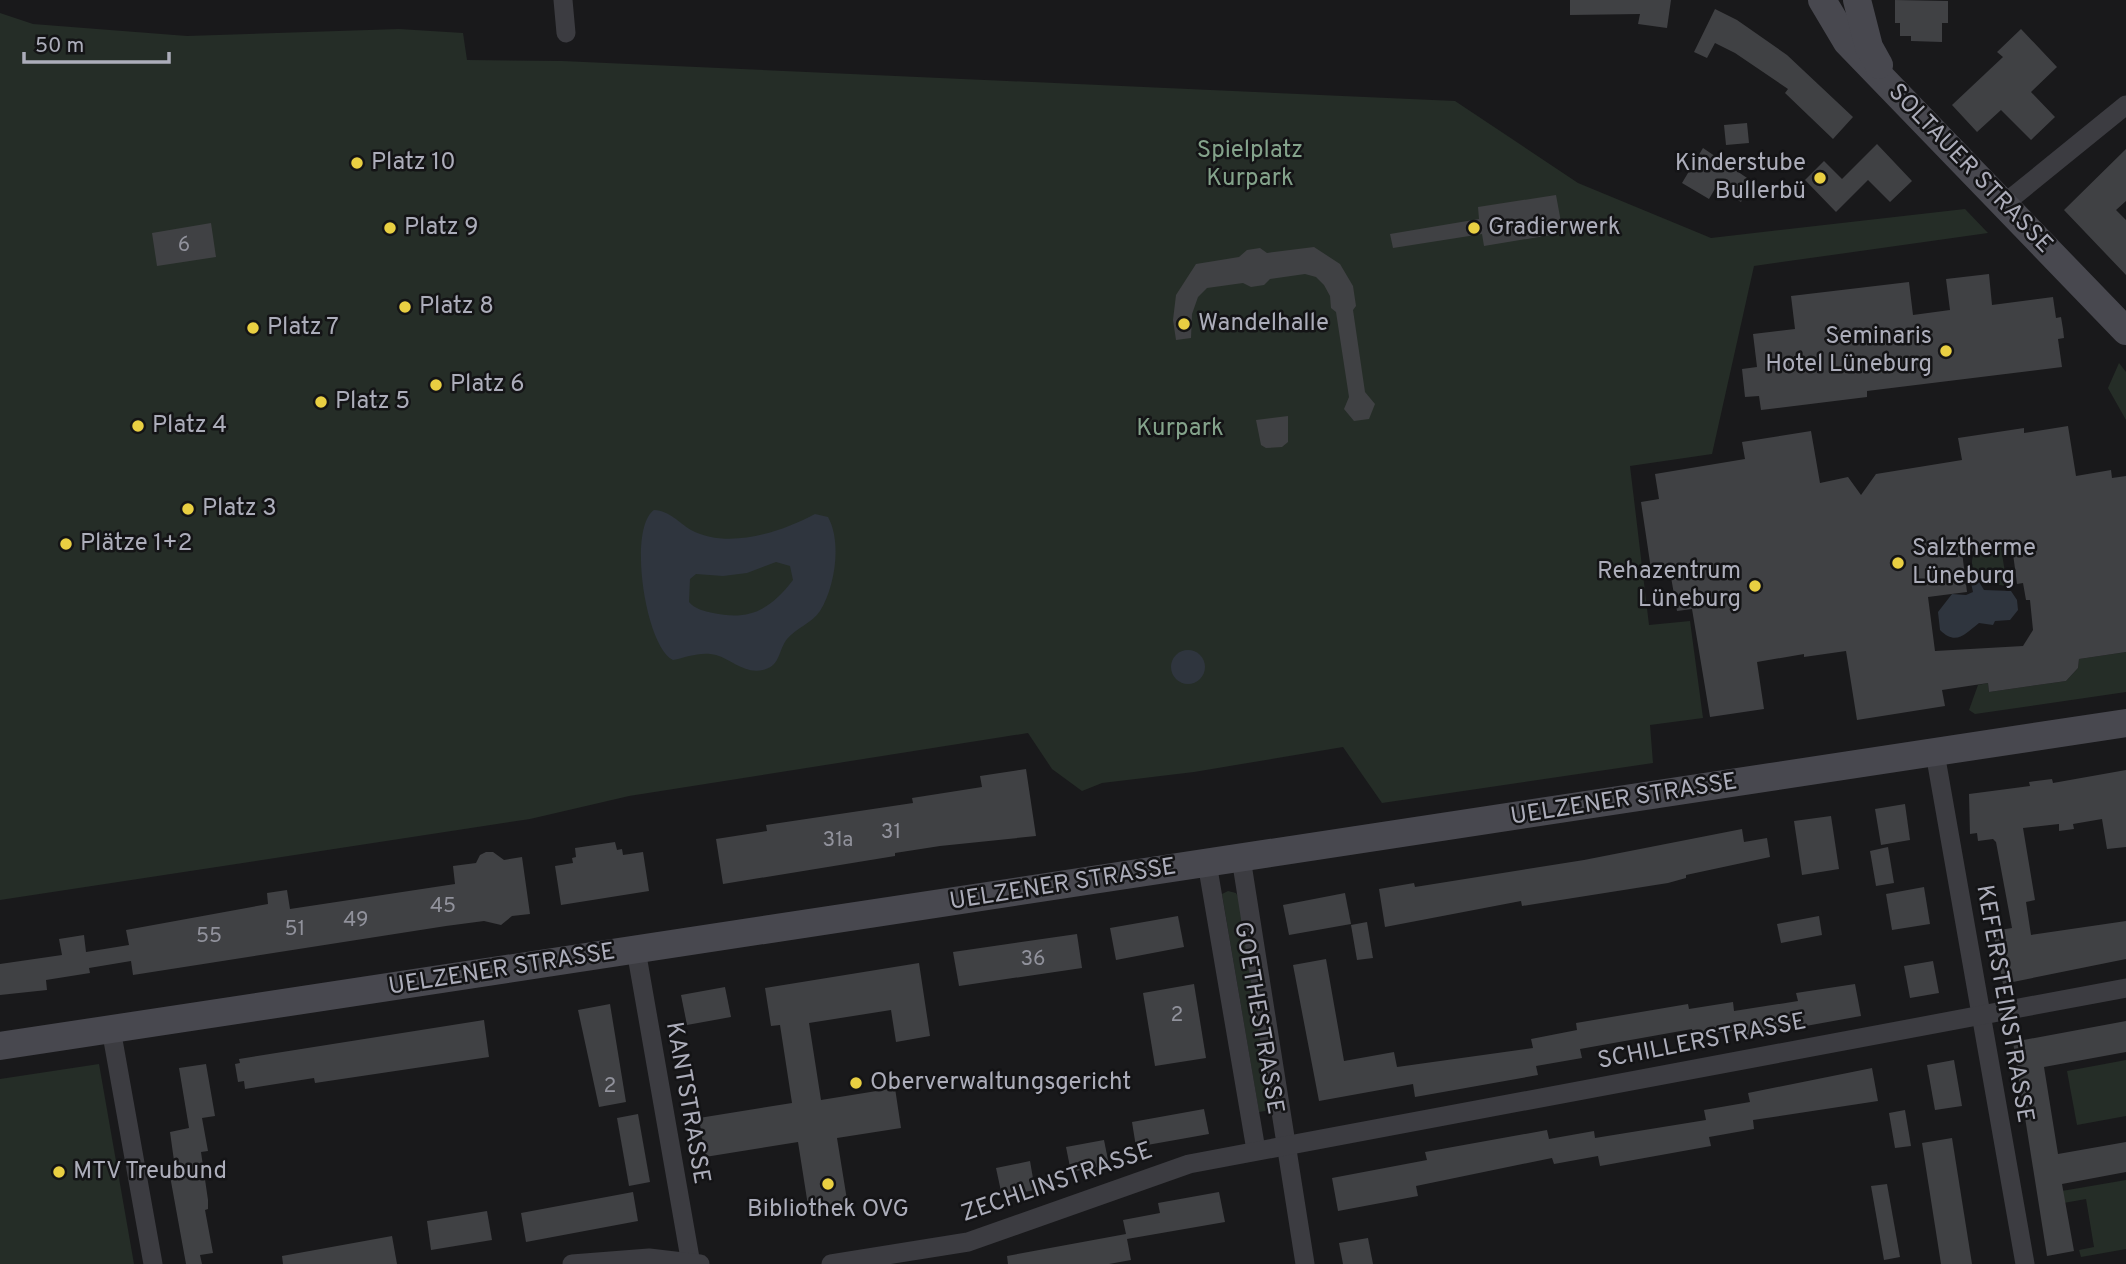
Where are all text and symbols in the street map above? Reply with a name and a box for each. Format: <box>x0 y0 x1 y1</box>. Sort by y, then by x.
scale bar <box>24 21 170 65</box>
text: 50 m <box>35 33 84 60</box>
street label: SOLTAUER STRASSE <box>1881 78 2059 260</box>
park label: Spielplatz Kurpark <box>1197 136 1303 194</box>
place label: Platz 10 <box>371 148 456 178</box>
place label: Kinderstube Bullerbü <box>1675 149 1806 207</box>
marker: Platz 10 <box>349 155 365 171</box>
marker: Kinderstube Bullerbü <box>1812 170 1828 186</box>
place label: Platz 9 <box>404 213 479 243</box>
place label: Gradierwerk <box>1488 213 1621 243</box>
marker: Platz 9 <box>382 220 398 236</box>
marker: Gradierwerk <box>1466 220 1482 236</box>
house number: 6 <box>178 232 190 259</box>
place label: Platz 8 <box>419 292 494 322</box>
marker: Platz 8 <box>397 299 413 315</box>
place label: Wandelhalle <box>1198 309 1329 339</box>
place label: Platz 7 <box>267 313 339 343</box>
marker: Wandelhalle <box>1176 316 1192 332</box>
marker: Platz 7 <box>245 320 261 336</box>
place label: Seminaris Hotel Lüneburg <box>1765 322 1932 380</box>
marker: Seminaris Hotel Lüneburg <box>1938 343 1954 359</box>
place label: Platz 6 <box>450 370 525 400</box>
marker: Platz 6 <box>428 377 444 393</box>
place label: Platz 5 <box>335 387 410 417</box>
marker: Platz 5 <box>313 394 329 410</box>
place label: Platz 4 <box>152 411 227 441</box>
park label: Kurpark <box>1136 414 1224 444</box>
marker: Platz 4 <box>130 418 146 434</box>
place label: Platz 3 <box>202 494 277 524</box>
marker: Platz 3 <box>180 501 196 517</box>
place label: Plätze 1+2 <box>80 529 192 559</box>
place label: Salztherme Lüneburg <box>1912 534 2036 592</box>
marker: Plätze 1+2 <box>58 536 74 552</box>
marker: Salztherme Lüneburg <box>1890 555 1906 571</box>
place label: Rehazentrum Lüneburg <box>1597 557 1741 615</box>
marker: Rehazentrum Lüneburg <box>1747 578 1763 594</box>
street label: UELZENER STRASSE <box>1509 767 1739 833</box>
house number: 31 <box>881 819 901 846</box>
house number: 31a <box>823 827 853 854</box>
street label: UELZENER STRASSE <box>948 852 1178 918</box>
street label: KEFERSTEINSTRASSE <box>1968 883 2040 1125</box>
house number: 45 <box>430 893 456 920</box>
house number: 49 <box>343 907 369 934</box>
house number: 51 <box>285 916 305 943</box>
street label: GOETHESTRASSE <box>1226 919 1290 1117</box>
house number: 55 <box>196 923 222 950</box>
street label: UELZENER STRASSE <box>387 937 617 1003</box>
house number: 36 <box>1020 946 1046 973</box>
house number: 2 <box>1171 1002 1183 1029</box>
street label: SCHILLERSTRASSE <box>1595 1007 1809 1077</box>
street label: KANTSTRASSE <box>658 1019 716 1187</box>
place label: Oberverwaltungsgericht <box>870 1068 1131 1098</box>
house number: 2 <box>604 1073 616 1100</box>
marker: Oberverwaltungsgericht <box>848 1075 864 1091</box>
street label: ZECHLINSTRASSE <box>957 1136 1157 1230</box>
place label: MTV Treubund <box>73 1157 227 1187</box>
marker: MTV Treubund <box>51 1164 67 1180</box>
marker: Bibliothek OVG <box>820 1176 836 1192</box>
place label: Bibliothek OVG <box>747 1195 909 1225</box>

